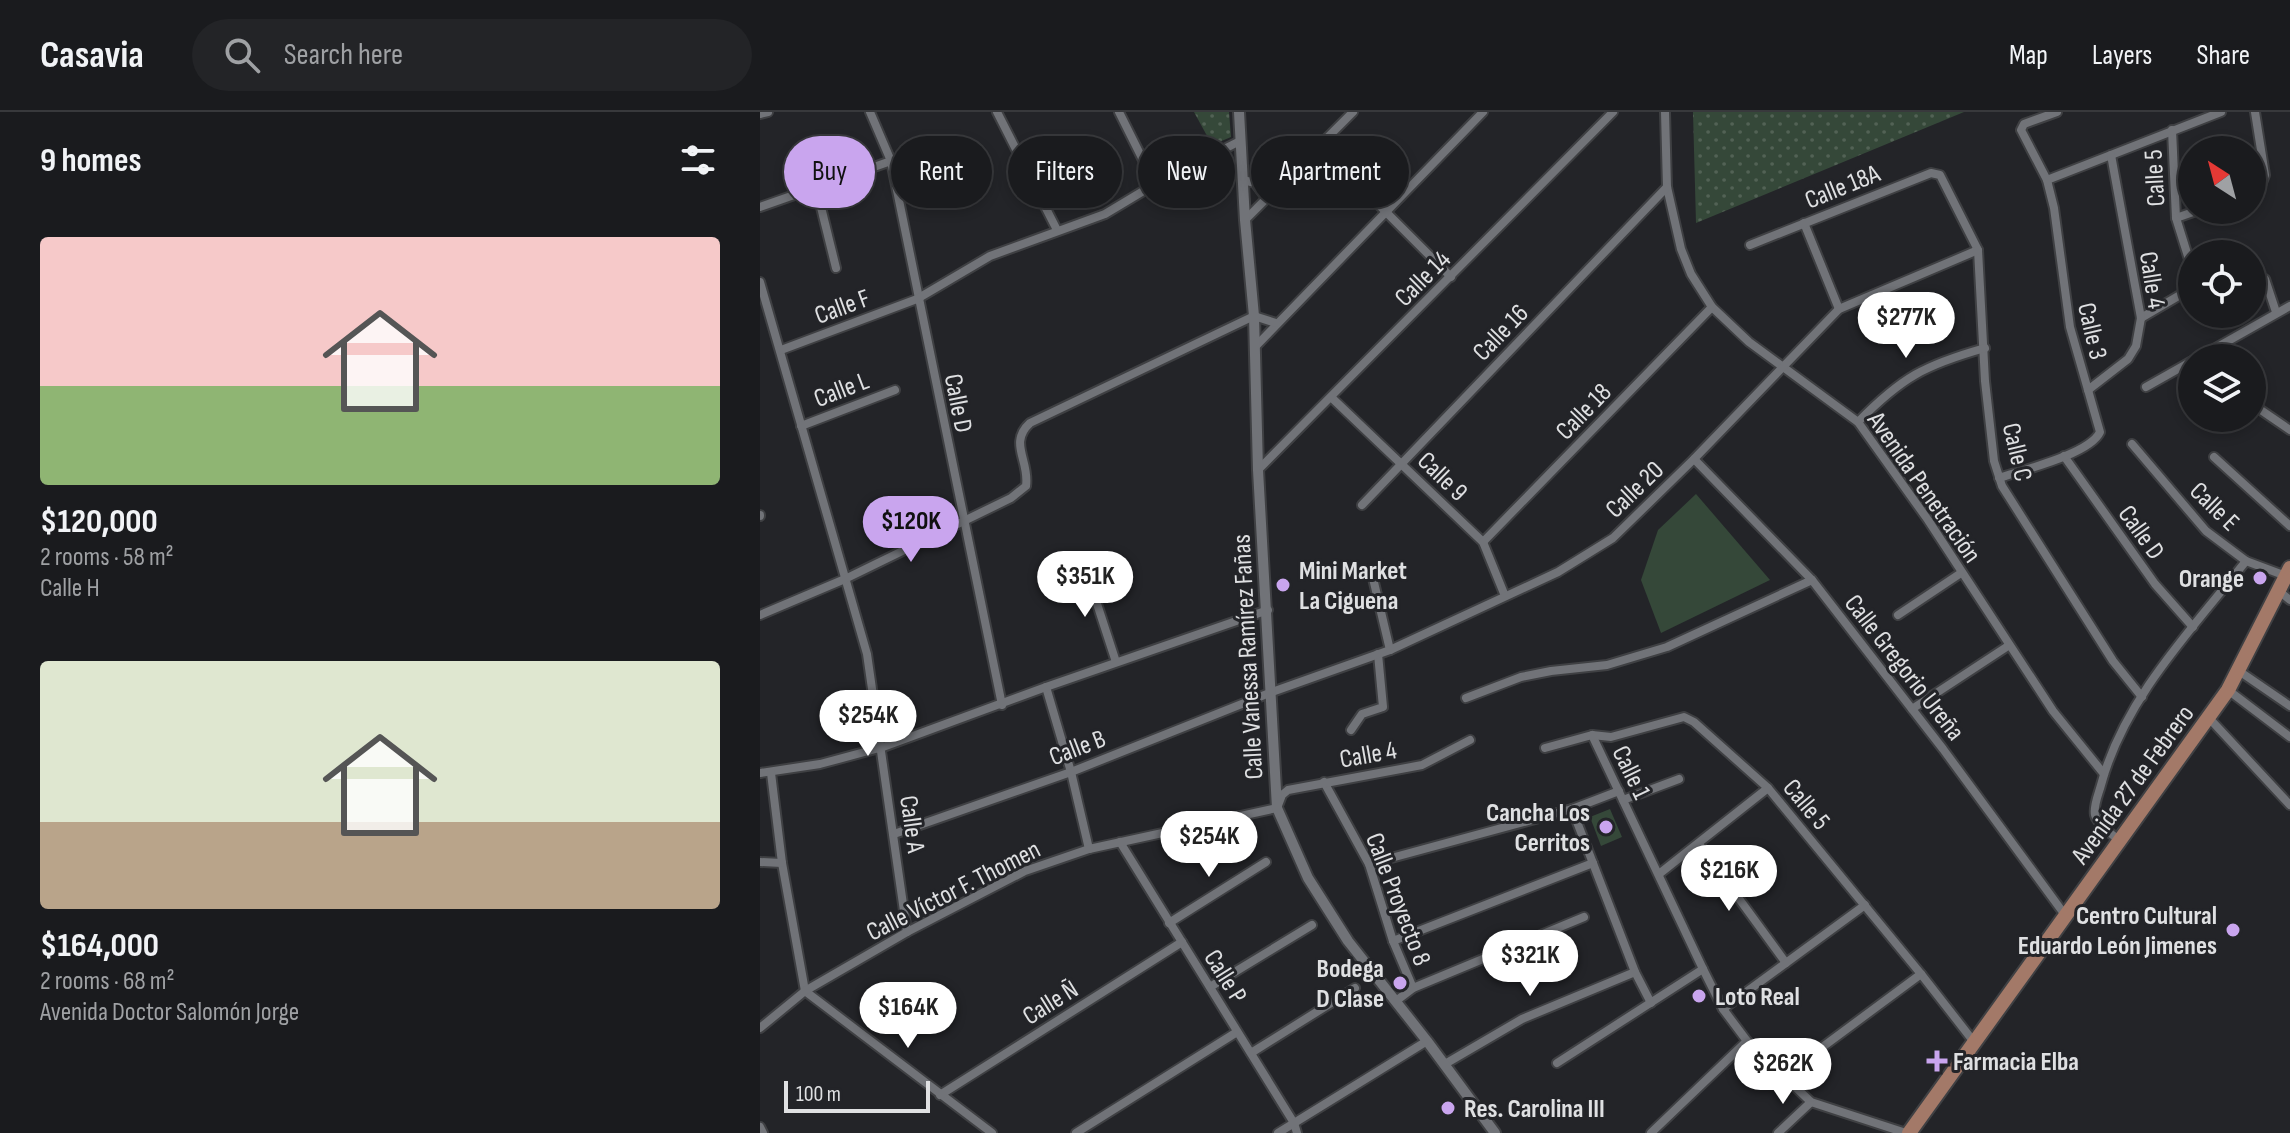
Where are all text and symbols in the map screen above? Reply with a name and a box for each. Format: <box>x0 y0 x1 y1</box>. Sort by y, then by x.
search box <box>192 19 752 91</box>
text: Casavia <box>40 33 144 78</box>
icon: search <box>220 33 264 77</box>
text: Search here <box>284 37 403 73</box>
text: Map <box>2009 39 2048 72</box>
text: Layers <box>2092 39 2152 72</box>
text: Share <box>2196 39 2250 72</box>
chip: Buy <box>784 136 875 208</box>
chip: Rent <box>891 136 992 208</box>
chip: Filters <box>1008 136 1122 208</box>
chip: New <box>1138 136 1235 208</box>
chip: Apartment <box>1251 136 1409 208</box>
north arrow <box>2178 136 2266 224</box>
map controls <box>2178 136 2266 432</box>
icon: filters <box>676 138 720 182</box>
text: 9 homes <box>40 140 141 181</box>
street label: Calle 5 <box>2139 149 2172 207</box>
street label: Calle 18A <box>1801 158 1885 216</box>
button: locate <box>2178 240 2266 328</box>
street label: Calle 14 <box>1389 245 1458 313</box>
street label: Calle 4 <box>2132 250 2171 311</box>
street label: Calle F <box>811 283 874 332</box>
icon: home <box>308 289 452 433</box>
pin: $277K <box>1850 292 1962 360</box>
street label: Calle 16 <box>1467 298 1535 368</box>
street label: Calle 3 <box>2070 300 2113 363</box>
text: $277K <box>1876 302 1936 333</box>
button: layers <box>2178 344 2266 432</box>
street label: Calle L <box>810 366 874 415</box>
street label: Calle D <box>937 371 978 435</box>
street label: Calle 18 <box>1550 377 1618 447</box>
street label: Avenida Penetración <box>1860 406 1987 569</box>
street label: Calle C <box>1995 420 2038 485</box>
street label: Calle 9 <box>1410 446 1474 508</box>
street label: Calle 20 <box>1600 455 1671 525</box>
street label: Calle E <box>2183 476 2245 538</box>
pin: $120K <box>855 496 967 564</box>
street label: Calle D <box>2111 500 2171 566</box>
text: $120,000 <box>40 501 158 542</box>
text: $120K <box>881 506 941 537</box>
street label: Calle Vanessa Ramírez Fañas <box>1227 534 1270 780</box>
text: 2 rooms · 58 m² <box>40 542 174 573</box>
pin: $351K <box>1029 551 1141 619</box>
place label: Mini Market La Ciguena <box>1299 556 1407 617</box>
text: $351K <box>1055 561 1115 592</box>
place label: Orange <box>2179 564 2244 595</box>
marker: Orange <box>2251 569 2269 587</box>
text: Calle H <box>40 573 100 604</box>
marker: Mini Market La Ciguena <box>1274 576 1292 594</box>
street label: Calle Gregorio Ureña <box>1837 589 1970 747</box>
pin: $254K <box>812 690 924 758</box>
street label: Avenida 27 de Febrero <box>2065 699 2201 871</box>
text: $254K <box>837 700 899 731</box>
icon: home <box>308 713 452 857</box>
street label: Calle B <box>1045 724 1110 773</box>
street label: Calle 4 <box>1337 735 1399 776</box>
street label: Calle 1 <box>1605 741 1657 804</box>
street label: Calle 5 <box>1776 773 1836 837</box>
street label: Calle A <box>892 794 931 856</box>
place label: Cancha Los Cerritos <box>1486 798 1590 859</box>
pin: $254K <box>1153 811 1265 879</box>
marker: Cancha Los Cerritos <box>1597 818 1615 836</box>
text: $254K <box>1178 821 1240 852</box>
street label: Calle Proyecto 8 <box>1358 829 1437 970</box>
street label: Calle Víctor F. Thomen <box>862 834 1046 948</box>
pin: $216K <box>1673 845 1785 913</box>
text: $216K <box>1699 855 1759 886</box>
place label: Centro Cultural Eduardo León Jimenes <box>2018 901 2217 962</box>
marker: Centro Cultural Eduardo León Jimenes <box>2224 921 2242 939</box>
text: $164,000 <box>40 925 159 966</box>
pin: $321K <box>1474 930 1586 998</box>
text: $321K <box>1500 940 1560 971</box>
street label: Calle P <box>1196 944 1253 1009</box>
place label: Bodega D Clase <box>1316 954 1384 1015</box>
text: 2 rooms · 68 m² <box>40 966 175 997</box>
street label: Calle Ñ <box>1017 974 1084 1032</box>
marker: Bodega D Clase <box>1391 974 1409 992</box>
pin: $164K <box>852 982 964 1050</box>
place label: Loto Real <box>1715 982 1800 1013</box>
marker: Loto Real <box>1690 987 1708 1005</box>
text: $164K <box>878 992 938 1023</box>
text: Avenida Doctor Salomón Jorge <box>40 997 299 1028</box>
pin: $262K <box>1727 1038 1839 1106</box>
place label: Farmacia Elba <box>1953 1047 2079 1078</box>
text: $262K <box>1752 1048 1814 1079</box>
marker: Farmacia Elba <box>1928 1052 1946 1070</box>
scale bar <box>784 1077 930 1113</box>
text: 100 m <box>796 1081 841 1108</box>
place label: Res. Carolina III <box>1464 1094 1605 1125</box>
marker: Res. Carolina III <box>1439 1099 1457 1117</box>

